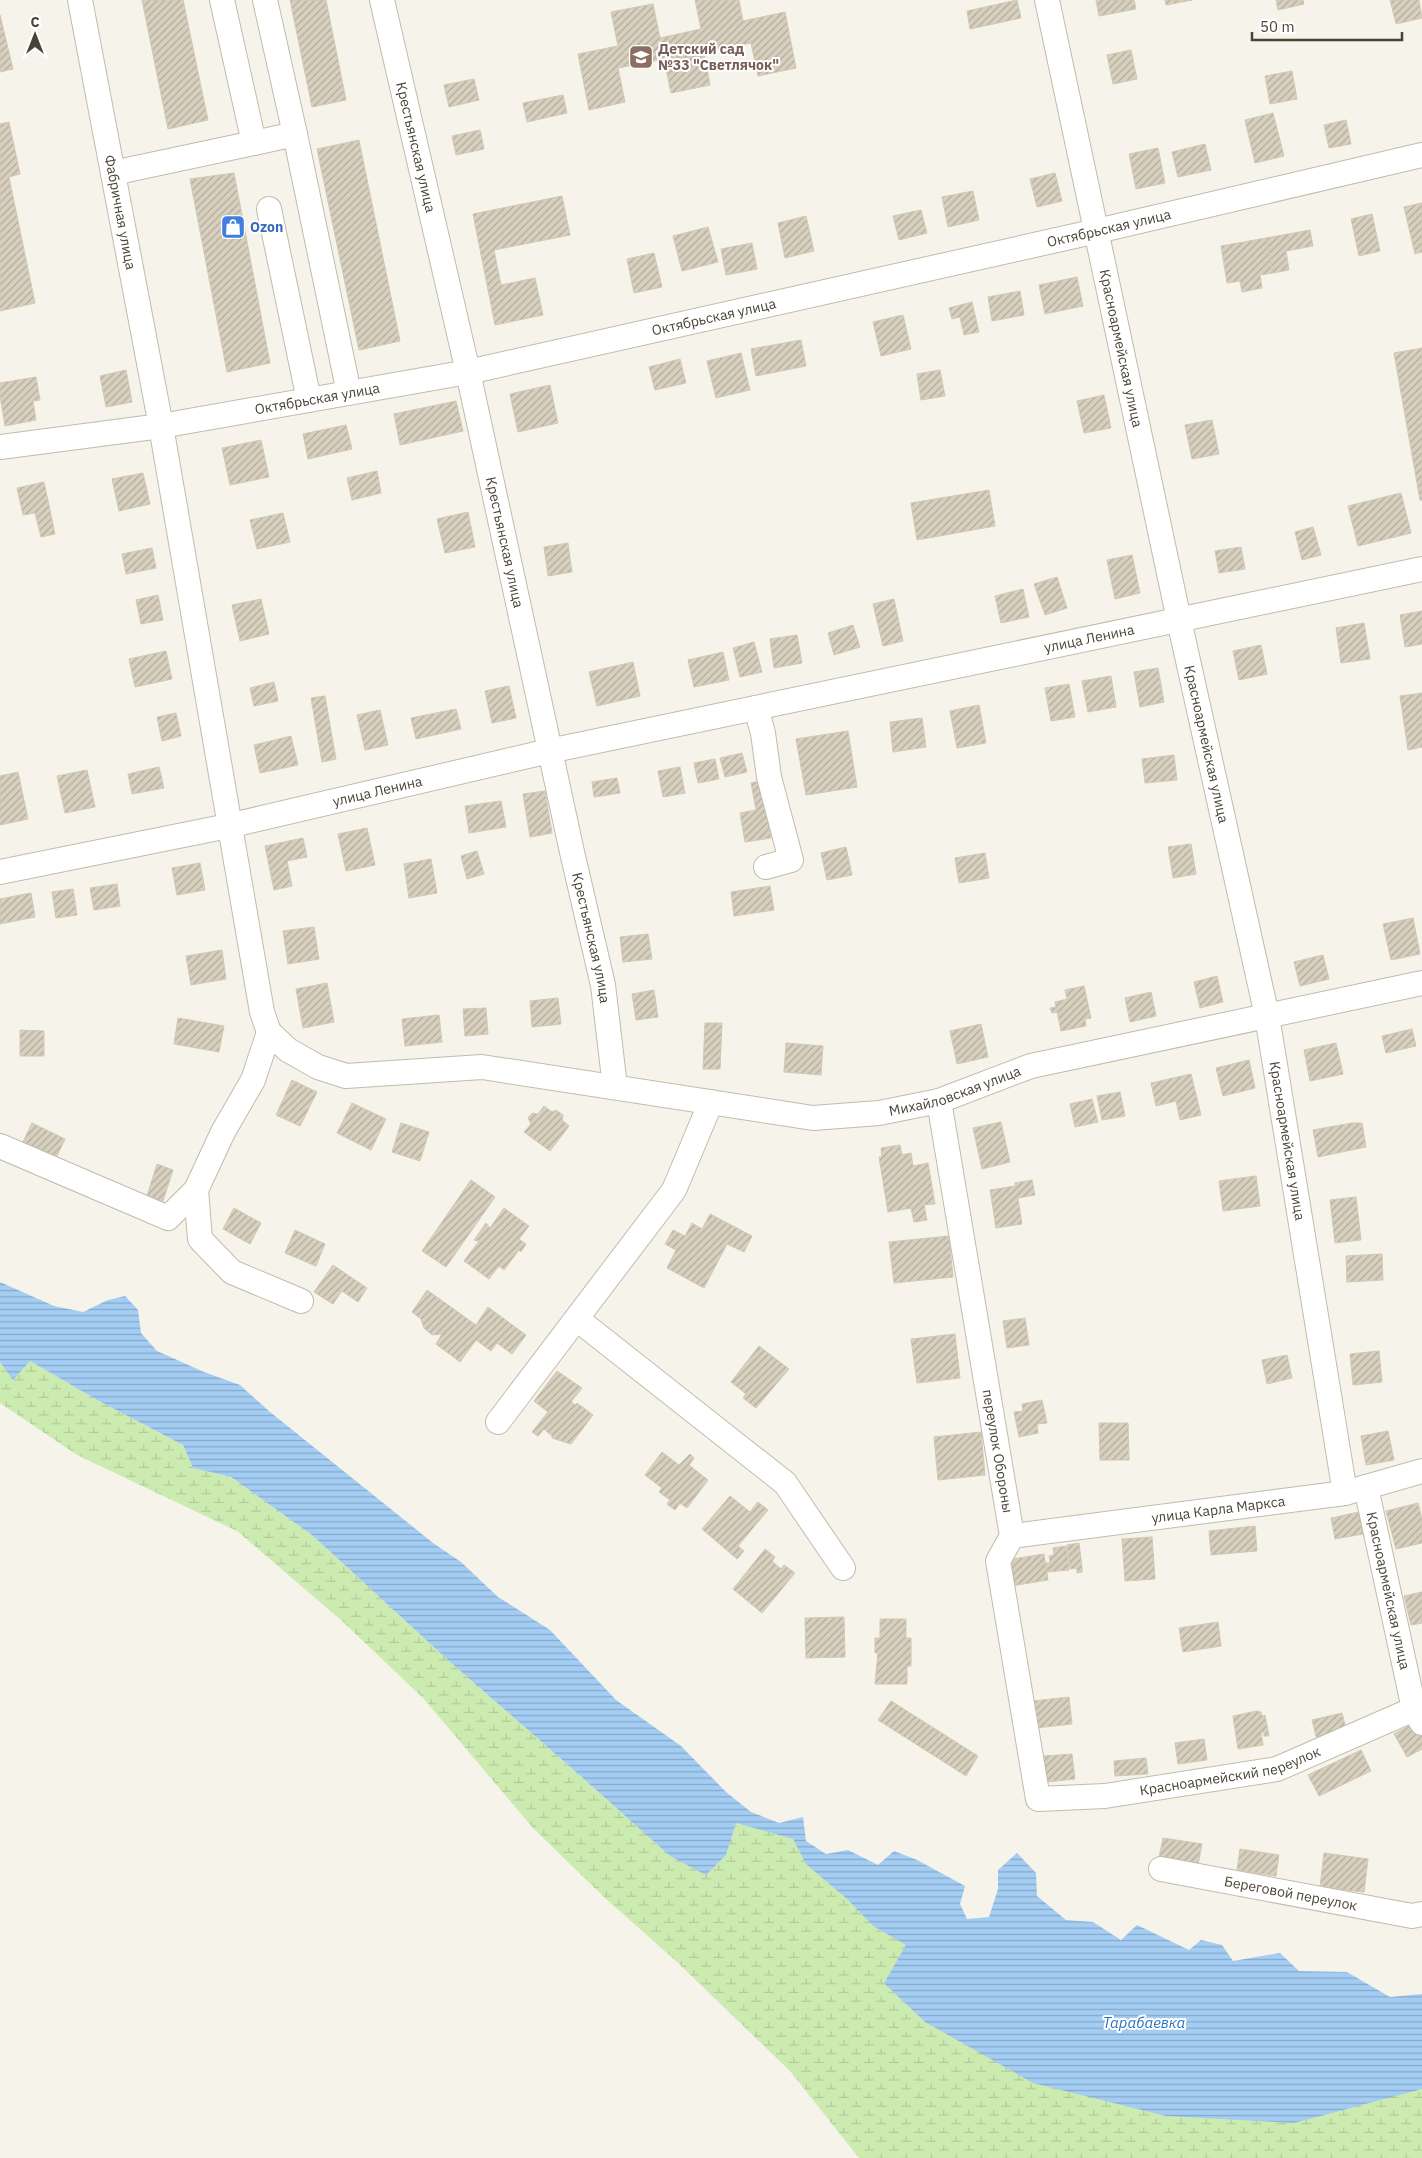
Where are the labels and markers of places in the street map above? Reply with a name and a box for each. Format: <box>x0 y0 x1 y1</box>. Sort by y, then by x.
place label: Детский сад №33 "Светлячок" <box>658 40 779 74</box>
school or university icon: Детский сад №33 "Светлячок" <box>628 44 654 70</box>
shop icon: Ozon <box>220 214 246 240</box>
place label: Ozon <box>250 218 283 236</box>

